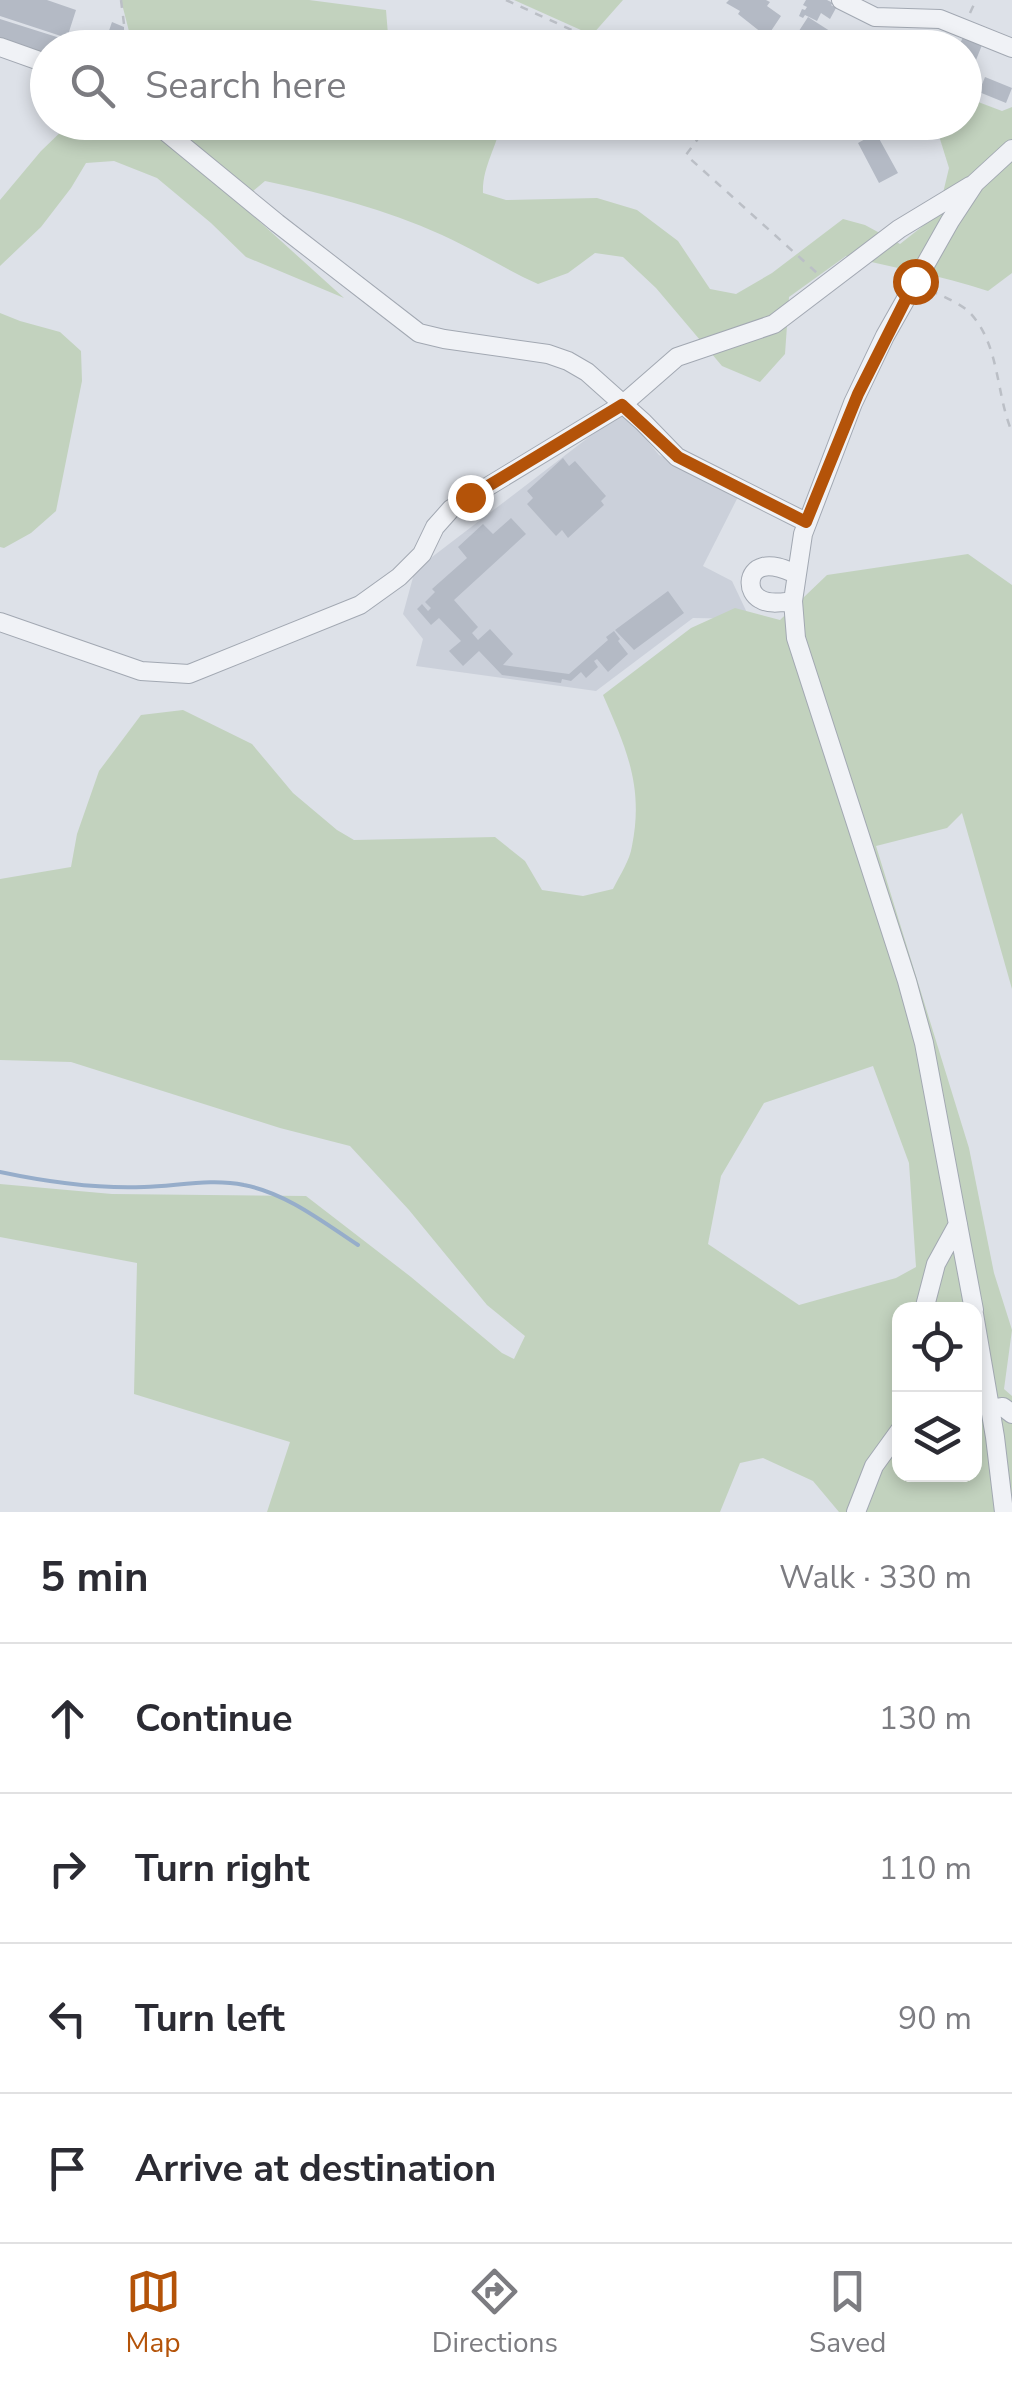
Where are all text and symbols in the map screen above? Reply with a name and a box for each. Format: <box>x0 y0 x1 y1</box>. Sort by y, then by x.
search box <box>30 30 982 140</box>
icon: search <box>65 58 120 113</box>
text: Search here <box>145 60 346 111</box>
route start <box>893 259 939 305</box>
route end <box>448 475 494 521</box>
map controls <box>892 1302 982 1482</box>
button: locate <box>892 1302 982 1392</box>
button: layers <box>892 1392 982 1482</box>
text: 5 min <box>40 1549 149 1606</box>
text: Walk · 330 m <box>779 1556 972 1599</box>
icon: ahead <box>40 1691 95 1746</box>
text: Continue <box>135 1693 293 1744</box>
text: 130 m <box>879 1697 972 1740</box>
icon: right <box>40 1841 95 1896</box>
text: Turn right <box>135 1843 310 1894</box>
text: 110 m <box>879 1847 972 1890</box>
icon: left <box>40 1991 95 2046</box>
text: Turn left <box>135 1993 285 2044</box>
text: 90 m <box>898 1997 972 2040</box>
icon: arrive <box>40 2141 95 2196</box>
text: Arrive at destination <box>135 2143 496 2194</box>
tab: Map <box>126 2264 181 2362</box>
tab: Directions <box>432 2264 558 2362</box>
tab: Saved <box>809 2264 886 2362</box>

